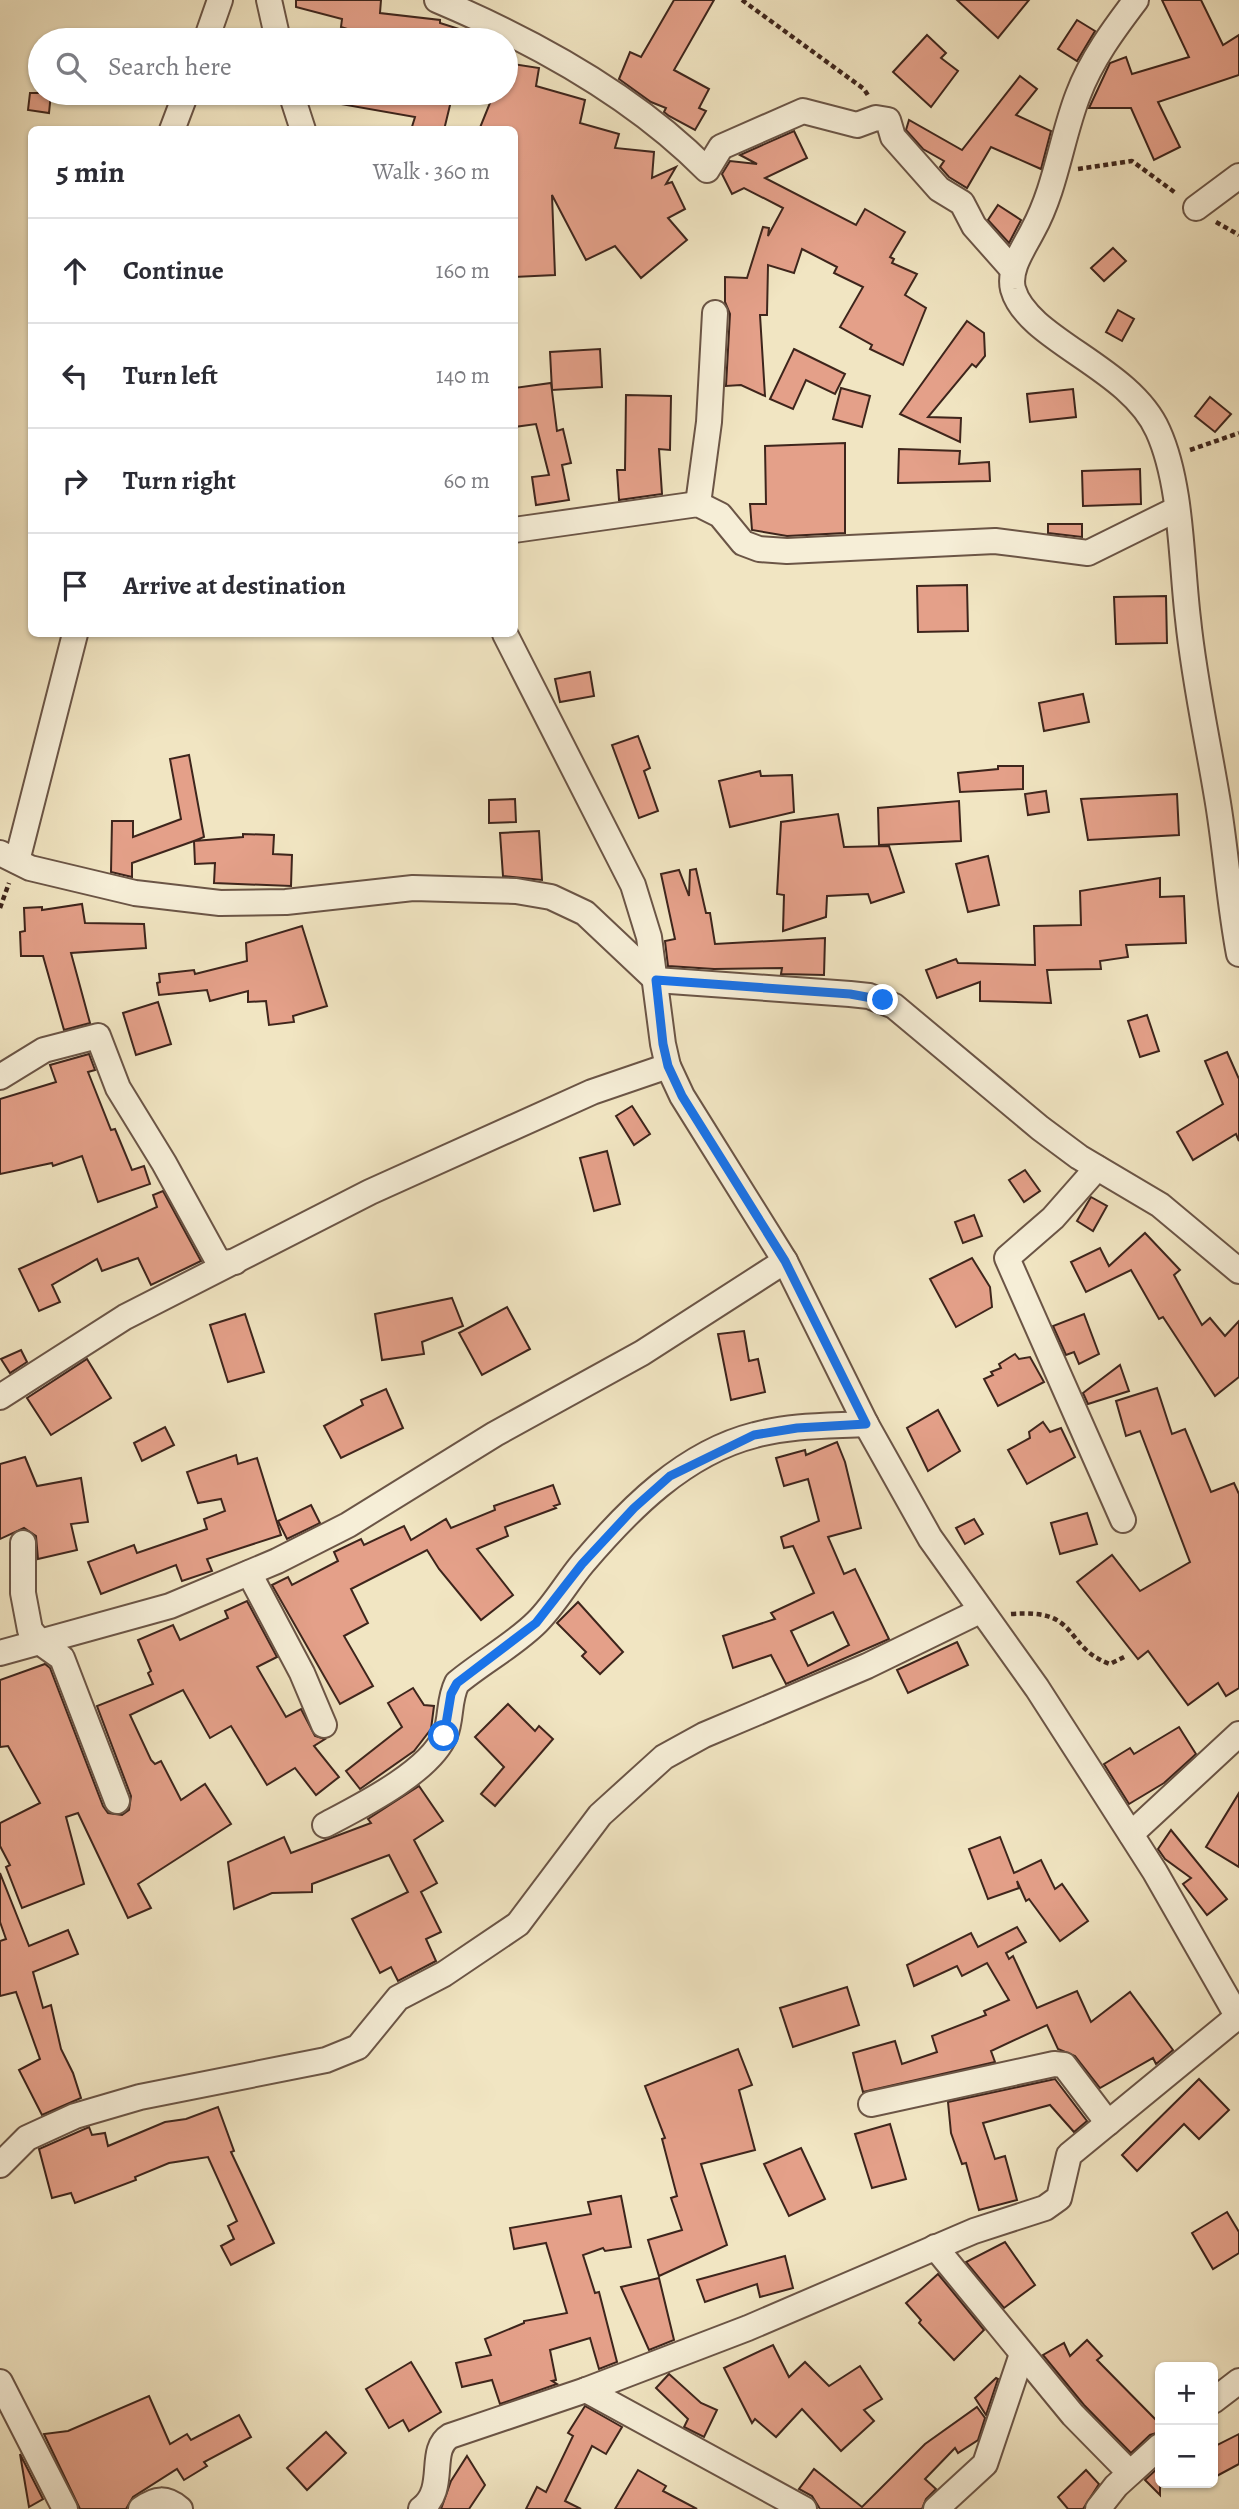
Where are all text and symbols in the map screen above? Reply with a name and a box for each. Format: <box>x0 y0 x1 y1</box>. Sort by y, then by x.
search box <box>28 28 518 105</box>
icon: search <box>52 48 90 86</box>
text: Search here <box>108 49 232 84</box>
text: 5 min <box>56 152 125 192</box>
text: Walk · 360 m <box>373 156 490 187</box>
icon: ahead <box>56 252 94 290</box>
text: Continue <box>123 253 224 288</box>
text: 160 m <box>436 255 490 286</box>
icon: left <box>56 357 94 395</box>
text: Turn left <box>123 358 218 393</box>
text: 140 m <box>436 360 490 391</box>
icon: right <box>56 462 94 500</box>
text: Turn right <box>123 463 236 498</box>
text: 60 m <box>443 465 490 496</box>
icon: arrive <box>56 567 94 605</box>
text: Arrive at destination <box>123 568 346 603</box>
route end <box>867 984 898 1015</box>
route start <box>428 1720 459 1751</box>
map controls <box>1155 2362 1218 2488</box>
button: + <box>1155 2362 1218 2425</box>
button: − <box>1155 2425 1218 2488</box>

